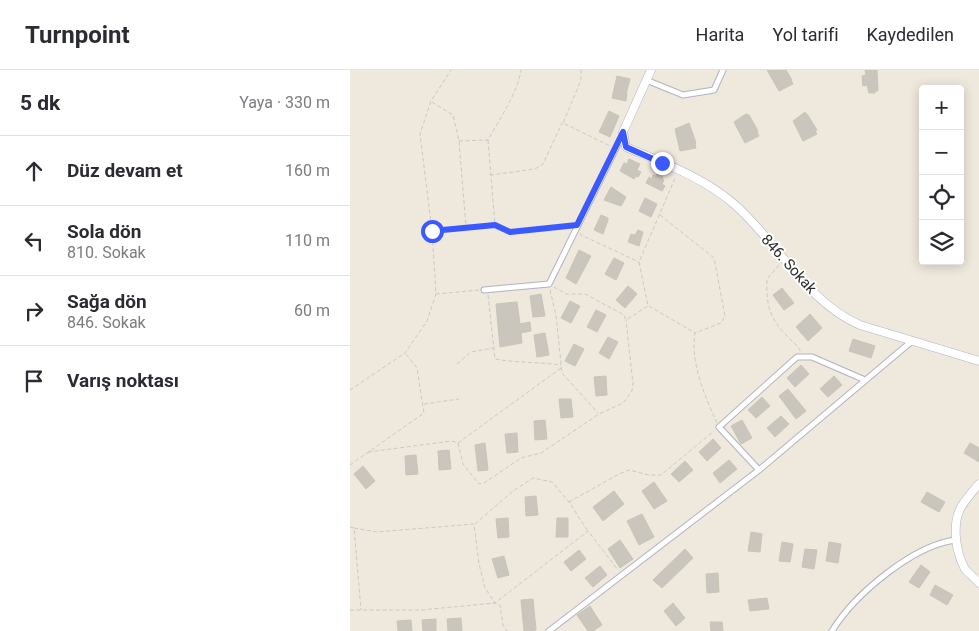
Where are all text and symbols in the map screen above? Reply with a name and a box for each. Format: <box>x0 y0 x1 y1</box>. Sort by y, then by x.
text: Turnpoint <box>25 21 130 49</box>
text: Harita <box>696 24 744 45</box>
text: Yol tarifi <box>772 24 839 45</box>
text: Kaydedilen <box>867 24 954 45</box>
map controls <box>919 85 964 265</box>
button: + <box>919 85 964 130</box>
text: 5 dk <box>20 91 60 115</box>
text: Yaya · 330 m <box>239 93 330 112</box>
button: − <box>919 130 964 175</box>
route end <box>651 152 674 175</box>
icon: ahead <box>20 157 48 185</box>
text: Düz devam et <box>67 159 183 182</box>
text: 160 m <box>285 161 330 180</box>
button: locate <box>919 175 964 220</box>
text: Sola dön <box>67 220 141 243</box>
route start <box>421 220 444 243</box>
button: layers <box>919 220 964 265</box>
icon: left <box>20 227 48 255</box>
text: 110 m <box>285 231 330 250</box>
street label: 846. Sokak <box>758 231 821 298</box>
text: 810. Sokak <box>67 243 146 262</box>
text: Sağa dön <box>67 290 147 313</box>
icon: right <box>20 297 48 325</box>
text: 60 m <box>294 301 330 320</box>
text: 846. Sokak <box>67 313 146 332</box>
icon: arrive <box>20 367 48 395</box>
text: Varış noktası <box>67 369 179 392</box>

